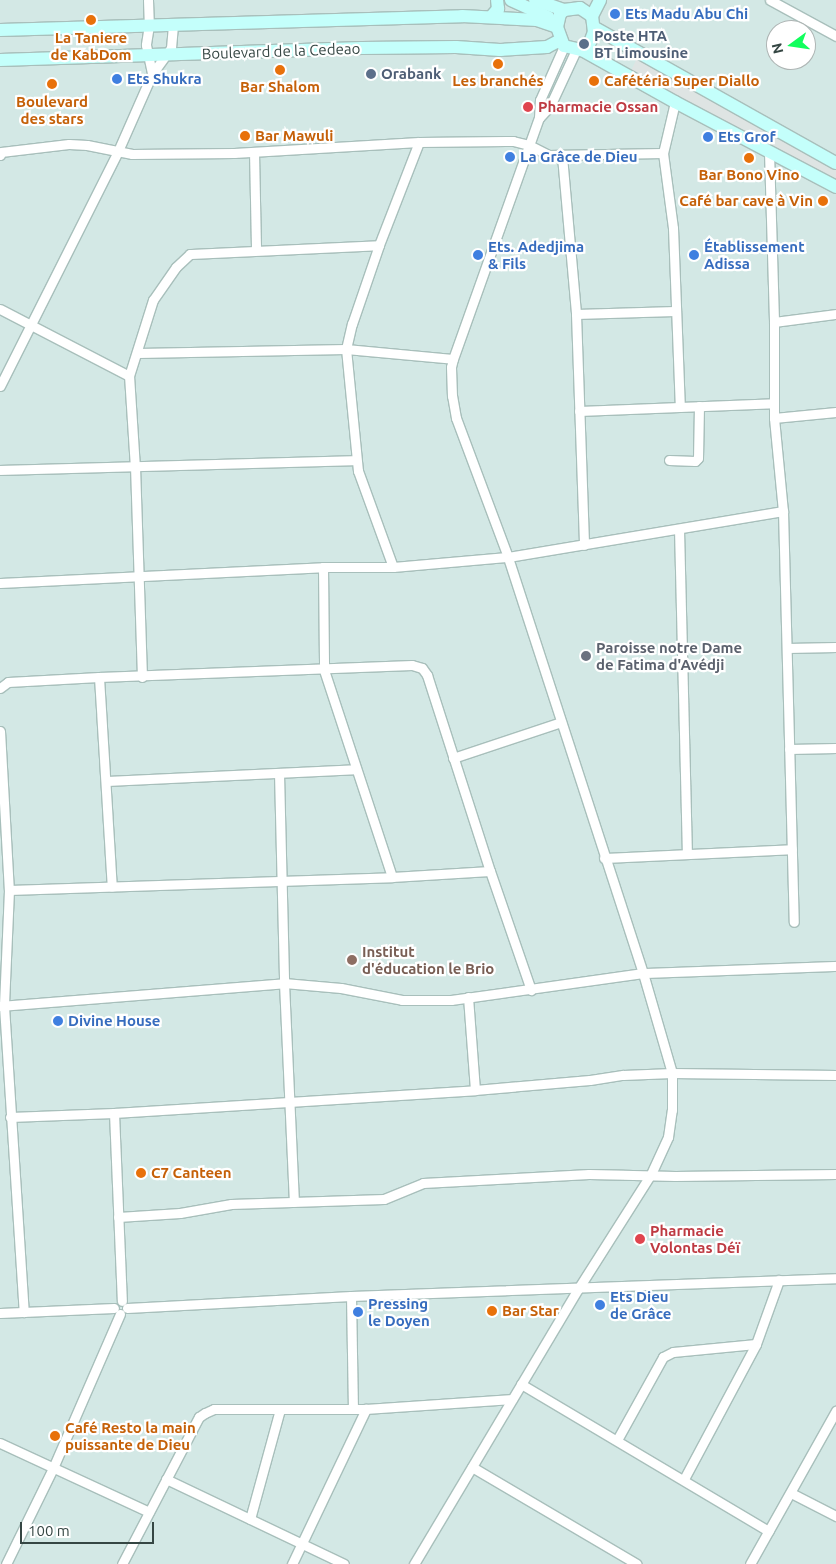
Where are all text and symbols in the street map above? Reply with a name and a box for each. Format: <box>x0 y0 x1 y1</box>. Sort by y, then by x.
place label: Ets Madu Abu Chi <box>625 5 748 23</box>
marker: Ets Madu Abu Chi <box>609 8 621 20</box>
marker: La Taniere de KabDom <box>85 14 97 26</box>
north arrow <box>766 20 816 70</box>
place label: Poste HTA BT Limousine <box>594 26 688 61</box>
place label: La Taniere de KabDom <box>50 28 132 63</box>
marker: Poste HTA BT Limousine <box>578 38 590 50</box>
street label: Boulevard de la Cedeao <box>201 39 361 63</box>
text: N <box>768 41 786 55</box>
marker: Les branchés <box>492 58 504 70</box>
marker: Bar Shalom <box>274 64 286 76</box>
place label: Orabank <box>381 65 441 83</box>
marker: Orabank <box>365 68 377 80</box>
place label: Ets Shukra <box>127 70 202 88</box>
place label: Les branchés <box>452 72 544 90</box>
place label: Cafétéria Super Diallo <box>604 72 759 90</box>
marker: Ets Shukra <box>111 73 123 85</box>
marker: Cafétéria Super Diallo <box>588 75 600 87</box>
marker: Boulevard des stars <box>46 78 58 90</box>
place label: Bar Shalom <box>240 78 320 96</box>
place label: Boulevard des stars <box>16 92 88 127</box>
place label: Pharmacie Ossan <box>538 98 658 116</box>
marker: Pharmacie Ossan <box>522 101 534 113</box>
place label: Bar Mawuli <box>255 127 333 145</box>
place label: Ets Grof <box>718 128 776 146</box>
marker: Bar Mawuli <box>239 130 251 142</box>
marker: Ets Grof <box>702 131 714 143</box>
place label: La Grâce de Dieu <box>520 148 638 166</box>
marker: La Grâce de Dieu <box>504 151 516 163</box>
marker: Bar Bono Vino <box>743 152 755 164</box>
place label: Bar Bono Vino <box>698 166 800 184</box>
place label: Café bar cave à Vin <box>679 192 813 210</box>
marker: Café bar cave à Vin <box>817 195 829 207</box>
place label: Ets. Adedjima & Fils <box>488 237 584 272</box>
place label: Établissement Adissa <box>704 237 805 272</box>
marker: Ets. Adedjima & Fils <box>472 249 484 261</box>
marker: Établissement Adissa <box>688 249 700 261</box>
place label: Paroisse notre Dame de Fatima d'Avédji <box>596 638 742 673</box>
marker: Paroisse notre Dame de Fatima d'Avédji <box>580 650 592 662</box>
place label: Institut d'éducation le Brio <box>362 942 494 977</box>
marker: Institut d'éducation le Brio <box>346 954 358 966</box>
place label: Divine House <box>68 1012 160 1030</box>
marker: Divine House <box>52 1015 64 1027</box>
place label: C7 Canteen <box>151 1164 232 1182</box>
marker: C7 Canteen <box>135 1167 147 1179</box>
place label: Pharmacie Volontas Déï <box>650 1221 740 1256</box>
marker: Pharmacie Volontas Déï <box>634 1233 646 1245</box>
place label: Ets Dieu de Grâce <box>610 1287 671 1322</box>
place label: Pressing le Doyen <box>368 1294 430 1329</box>
marker: Ets Dieu de Grâce <box>594 1299 606 1311</box>
place label: Bar Star <box>502 1302 559 1320</box>
marker: Bar Star <box>486 1305 498 1317</box>
marker: Pressing le Doyen <box>352 1306 364 1318</box>
place label: Café Resto la main puissante de Dieu <box>65 1418 196 1453</box>
marker: Café Resto la main puissante de Dieu <box>49 1430 61 1442</box>
scale bar <box>22 1512 156 1544</box>
text: 100 m <box>28 1522 70 1539</box>

